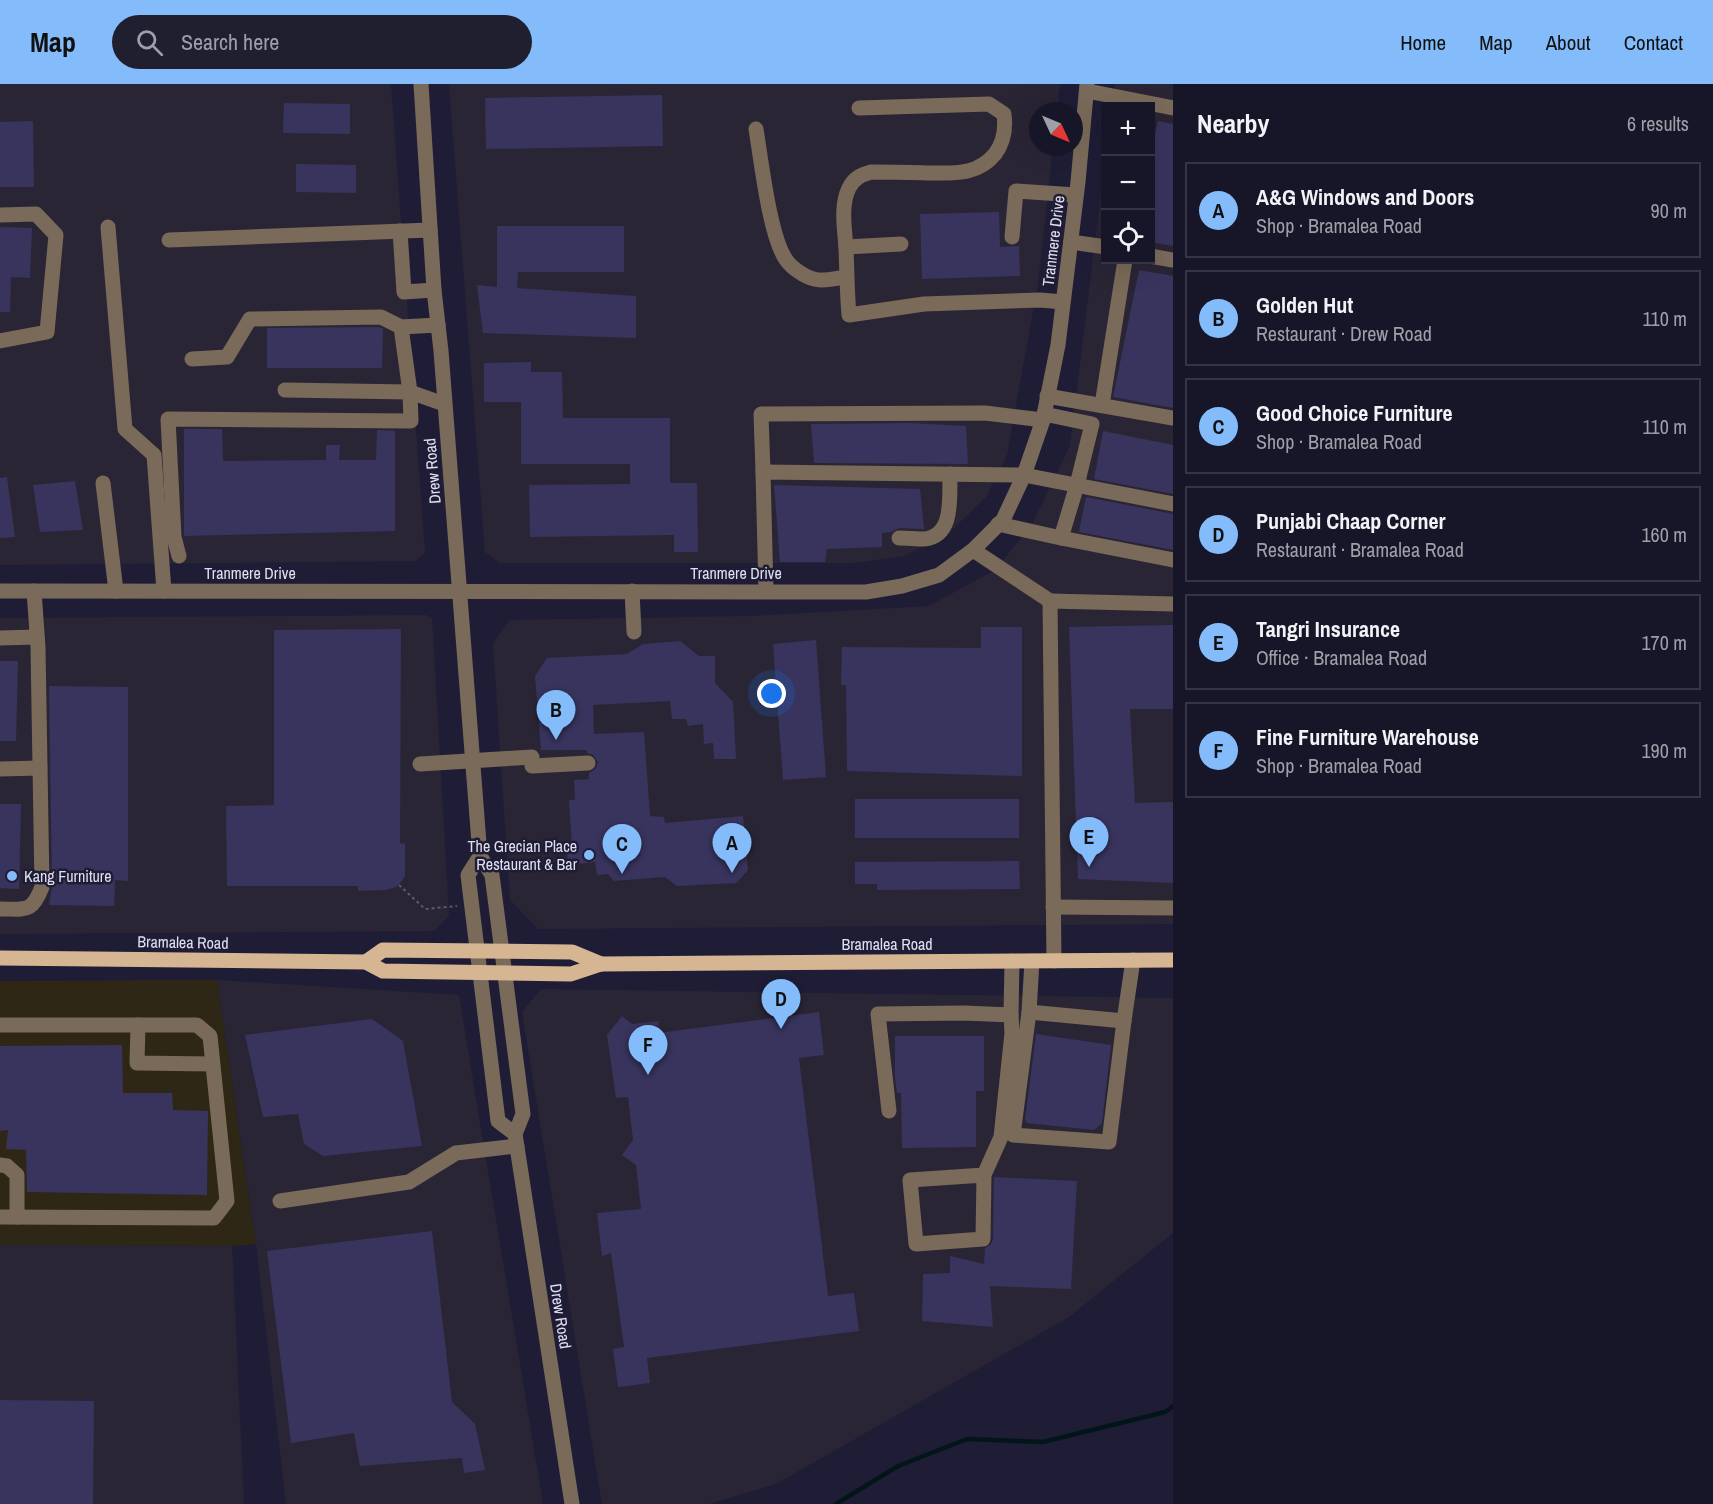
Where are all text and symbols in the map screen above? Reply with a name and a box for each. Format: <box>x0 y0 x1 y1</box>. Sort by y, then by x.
search box <box>112 15 532 69</box>
text: Map <box>30 23 76 61</box>
icon: search <box>133 26 166 59</box>
text: Search here <box>181 27 279 57</box>
text: Home <box>1400 28 1446 57</box>
text: Map <box>1479 28 1513 57</box>
text: About <box>1546 28 1591 57</box>
text: Contact <box>1624 28 1683 57</box>
north arrow <box>1029 102 1083 156</box>
map controls <box>1101 102 1155 264</box>
button: + <box>1101 102 1155 156</box>
text: Nearby <box>1197 106 1269 141</box>
text: 6 results <box>1627 110 1689 137</box>
button: − <box>1101 156 1155 210</box>
text: A&G Windows and Doors <box>1256 182 1474 212</box>
street label: Tranmere Drive <box>1037 194 1069 288</box>
text: A <box>1213 197 1224 224</box>
text: 90 m <box>1651 197 1687 224</box>
button: locate <box>1101 210 1155 264</box>
text: Shop · Bramalea Road <box>1256 212 1422 239</box>
text: Golden Hut <box>1256 290 1353 320</box>
text: B <box>1213 305 1224 332</box>
text: 110 m <box>1643 305 1687 332</box>
text: Restaurant · Drew Road <box>1256 320 1432 347</box>
text: Good Choice Furniture <box>1256 398 1452 428</box>
text: C <box>1213 413 1224 440</box>
text: 110 m <box>1643 413 1687 440</box>
text: Shop · Bramalea Road <box>1256 428 1422 455</box>
street label: Drew Road <box>418 437 446 505</box>
text: Punjabi Chaap Corner <box>1256 506 1445 536</box>
text: D <box>1213 521 1224 548</box>
text: 160 m <box>1641 521 1687 548</box>
text: Restaurant · Bramalea Road <box>1256 536 1464 563</box>
street label: Tranmere Drive <box>204 562 296 584</box>
street label: Tranmere Drive <box>690 562 782 584</box>
text: Tangri Insurance <box>1256 614 1400 644</box>
text: E <box>1213 629 1224 656</box>
text: 170 m <box>1641 629 1687 656</box>
text: Office · Bramalea Road <box>1256 644 1427 671</box>
your location <box>757 679 786 708</box>
pin: B <box>536 690 576 740</box>
text: Fine Furniture Warehouse <box>1256 722 1479 752</box>
text: F <box>1213 737 1224 764</box>
text: 190 m <box>1641 737 1687 764</box>
text: Shop · Bramalea Road <box>1256 752 1422 779</box>
pin: E <box>1070 818 1108 867</box>
pin: C <box>602 824 642 874</box>
pin: A <box>712 824 752 873</box>
place label: The Grecian Place Restaurant & Bar <box>468 835 578 875</box>
marker: The Grecian Place Restaurant & Bar <box>582 848 596 862</box>
place label: Kang Furniture <box>24 865 112 887</box>
marker: Kang Furniture <box>5 869 19 883</box>
street label: Bramalea Road <box>137 930 229 954</box>
street label: Bramalea Road <box>841 933 933 955</box>
pin: D <box>762 980 800 1029</box>
pin: F <box>628 1026 668 1075</box>
street label: Drew Road <box>545 1282 577 1350</box>

